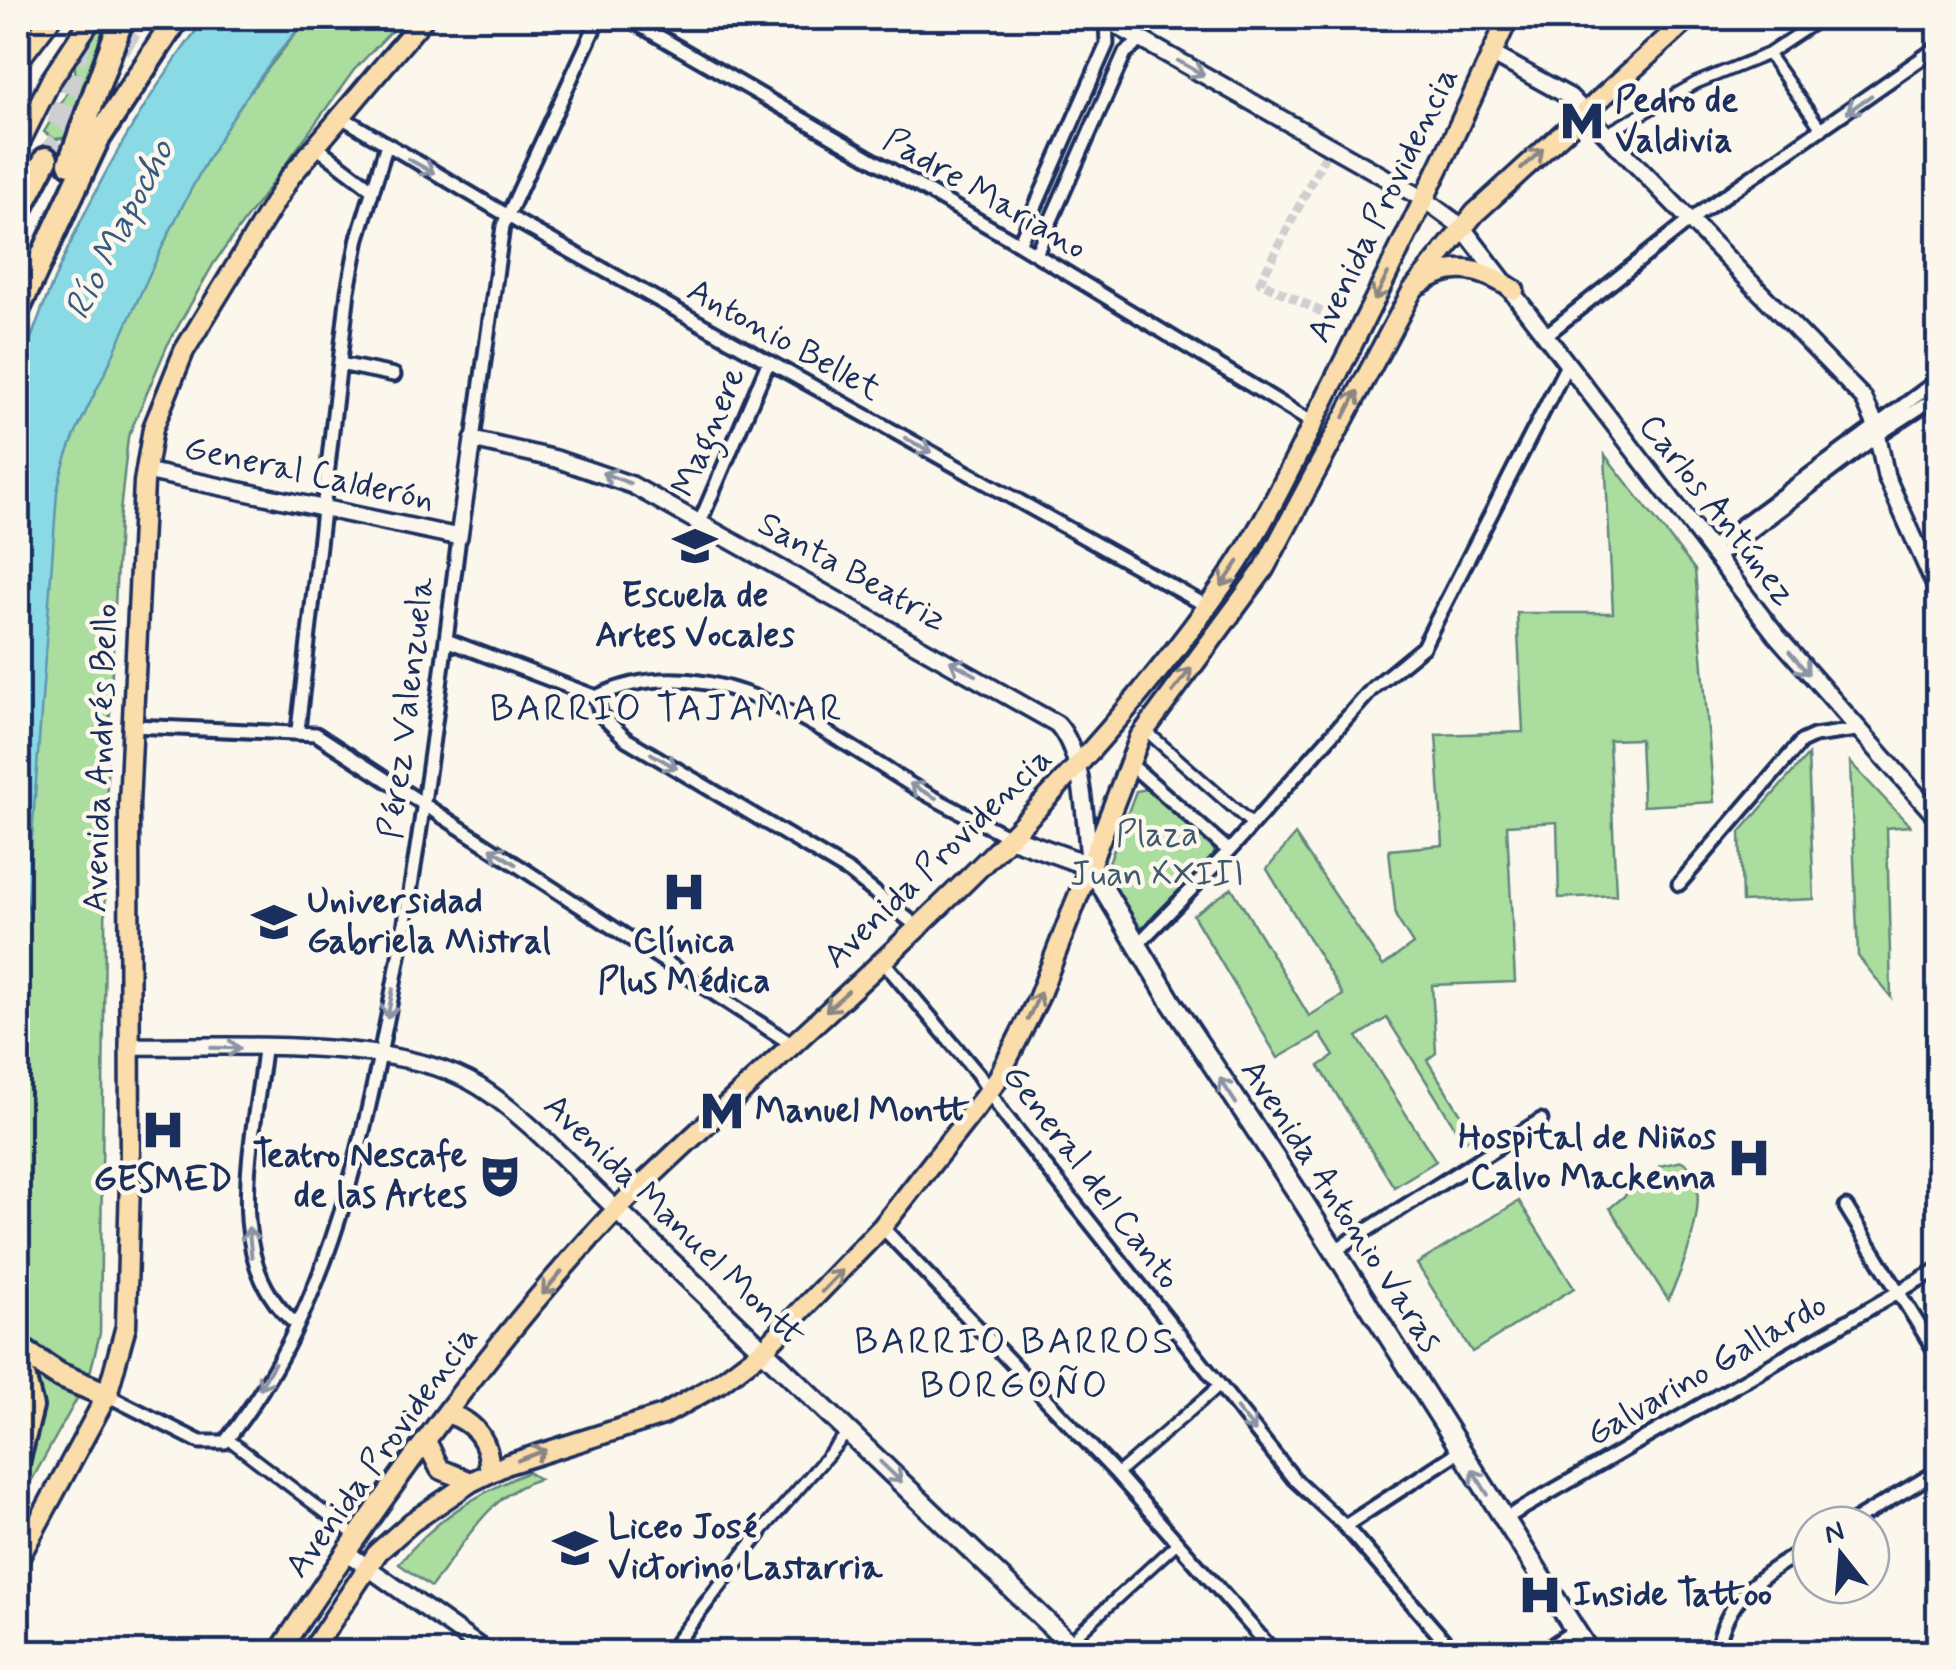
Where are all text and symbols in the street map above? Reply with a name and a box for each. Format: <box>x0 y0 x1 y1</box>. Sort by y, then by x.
one-way arrow <box>1175 58 1205 78</box>
street label: Avenida Providencia <box>1296 59 1470 351</box>
place label: Pedro de Valdivia <box>1615 78 1738 164</box>
one-way arrow <box>1846 93 1873 114</box>
metro station icon: Pedro de Valdivia <box>1558 97 1606 145</box>
street label: Padre Mariano <box>875 117 1095 271</box>
water label: Río Mapocho <box>54 130 187 328</box>
one-way arrow <box>1519 148 1544 171</box>
one-way arrow <box>405 157 435 177</box>
street label: Antonio Bellet <box>679 268 890 412</box>
one-way arrow <box>1371 271 1390 301</box>
street label: Magnere <box>661 360 761 506</box>
one-way arrow <box>1342 389 1362 419</box>
street label: Carlos Antúnez <box>1628 405 1806 615</box>
street label: General Calderón <box>180 425 438 523</box>
one-way arrow <box>902 436 932 456</box>
one-way arrow <box>602 468 632 486</box>
street label: Santa Beatriz <box>749 501 955 643</box>
school or university icon: Escuela de Artes Vocales <box>671 522 719 570</box>
one-way arrow <box>1220 560 1241 588</box>
place label: Escuela de Artes Vocales <box>595 573 795 659</box>
street label: Pérez Valenzuela <box>368 574 446 842</box>
street label: Avenida Andrés Bello <box>73 603 129 913</box>
one-way arrow <box>1788 649 1810 675</box>
one-way arrow <box>948 657 978 677</box>
one-way arrow <box>1170 667 1192 693</box>
district label: BARRIO TAJAMAR <box>490 685 844 734</box>
street label: Avenida Providencia <box>814 737 1062 979</box>
one-way arrow <box>649 752 678 772</box>
one-way arrow <box>909 781 937 801</box>
park label: Plaza Juan XXIII <box>1070 812 1244 898</box>
one-way arrow <box>489 846 518 867</box>
hospital icon: Clínica Plus Médica <box>660 868 708 916</box>
place label: Universidad Gabriela Mistral <box>307 879 551 965</box>
school or university icon: Universidad Gabriela Mistral <box>250 898 298 946</box>
place label: Clínica Plus Médica <box>598 919 770 1005</box>
one-way arrow <box>379 988 398 1020</box>
one-way arrow <box>825 989 850 1012</box>
one-way arrow <box>1026 991 1044 1022</box>
one-way arrow <box>209 1039 241 1058</box>
street label: Avenida Antonio Varas <box>1229 1051 1453 1361</box>
street label: General del Canto <box>991 1055 1191 1299</box>
one-way arrow <box>1218 1077 1239 1106</box>
street label: Avenida Manuel Montt <box>533 1084 815 1358</box>
metro station icon: Manuel Montt <box>698 1087 746 1135</box>
place label: Manuel Montt <box>755 1088 970 1134</box>
hospital icon: GESMED <box>139 1106 187 1154</box>
place label: Hospital de Niños Calvo Mackenna <box>1458 1115 1717 1201</box>
place label: Teatro Nescafe de las Artes <box>253 1133 468 1219</box>
hospital icon: Hospital de Niños Calvo Mackenna <box>1725 1134 1773 1182</box>
theatre icon: Teatro Nescafe de las Artes <box>476 1152 524 1200</box>
place label: GESMED <box>94 1157 232 1203</box>
one-way arrow <box>240 1227 259 1259</box>
one-way arrow <box>542 1269 564 1295</box>
one-way arrow <box>819 1270 843 1294</box>
street label: Galvarino Gallardo <box>1578 1282 1836 1458</box>
street label: Avenida Providencia <box>275 1317 489 1587</box>
district label: BARRIO BARROS BORGOÑO <box>854 1318 1176 1411</box>
one-way arrow <box>256 1361 276 1391</box>
one-way arrow <box>1235 1406 1256 1433</box>
one-way arrow <box>516 1445 547 1463</box>
one-way arrow <box>878 1460 902 1484</box>
one-way arrow <box>1470 1468 1490 1497</box>
place label: Liceo José Victorino Lastarria <box>608 1505 883 1591</box>
north arrow <box>1791 1505 1891 1605</box>
text: N <box>1820 1513 1849 1554</box>
school or university icon: Liceo José Victorino Lastarria <box>551 1524 599 1572</box>
hospital icon: Inside Tattoo <box>1516 1571 1564 1619</box>
place label: Inside Tattoo <box>1573 1572 1772 1618</box>

